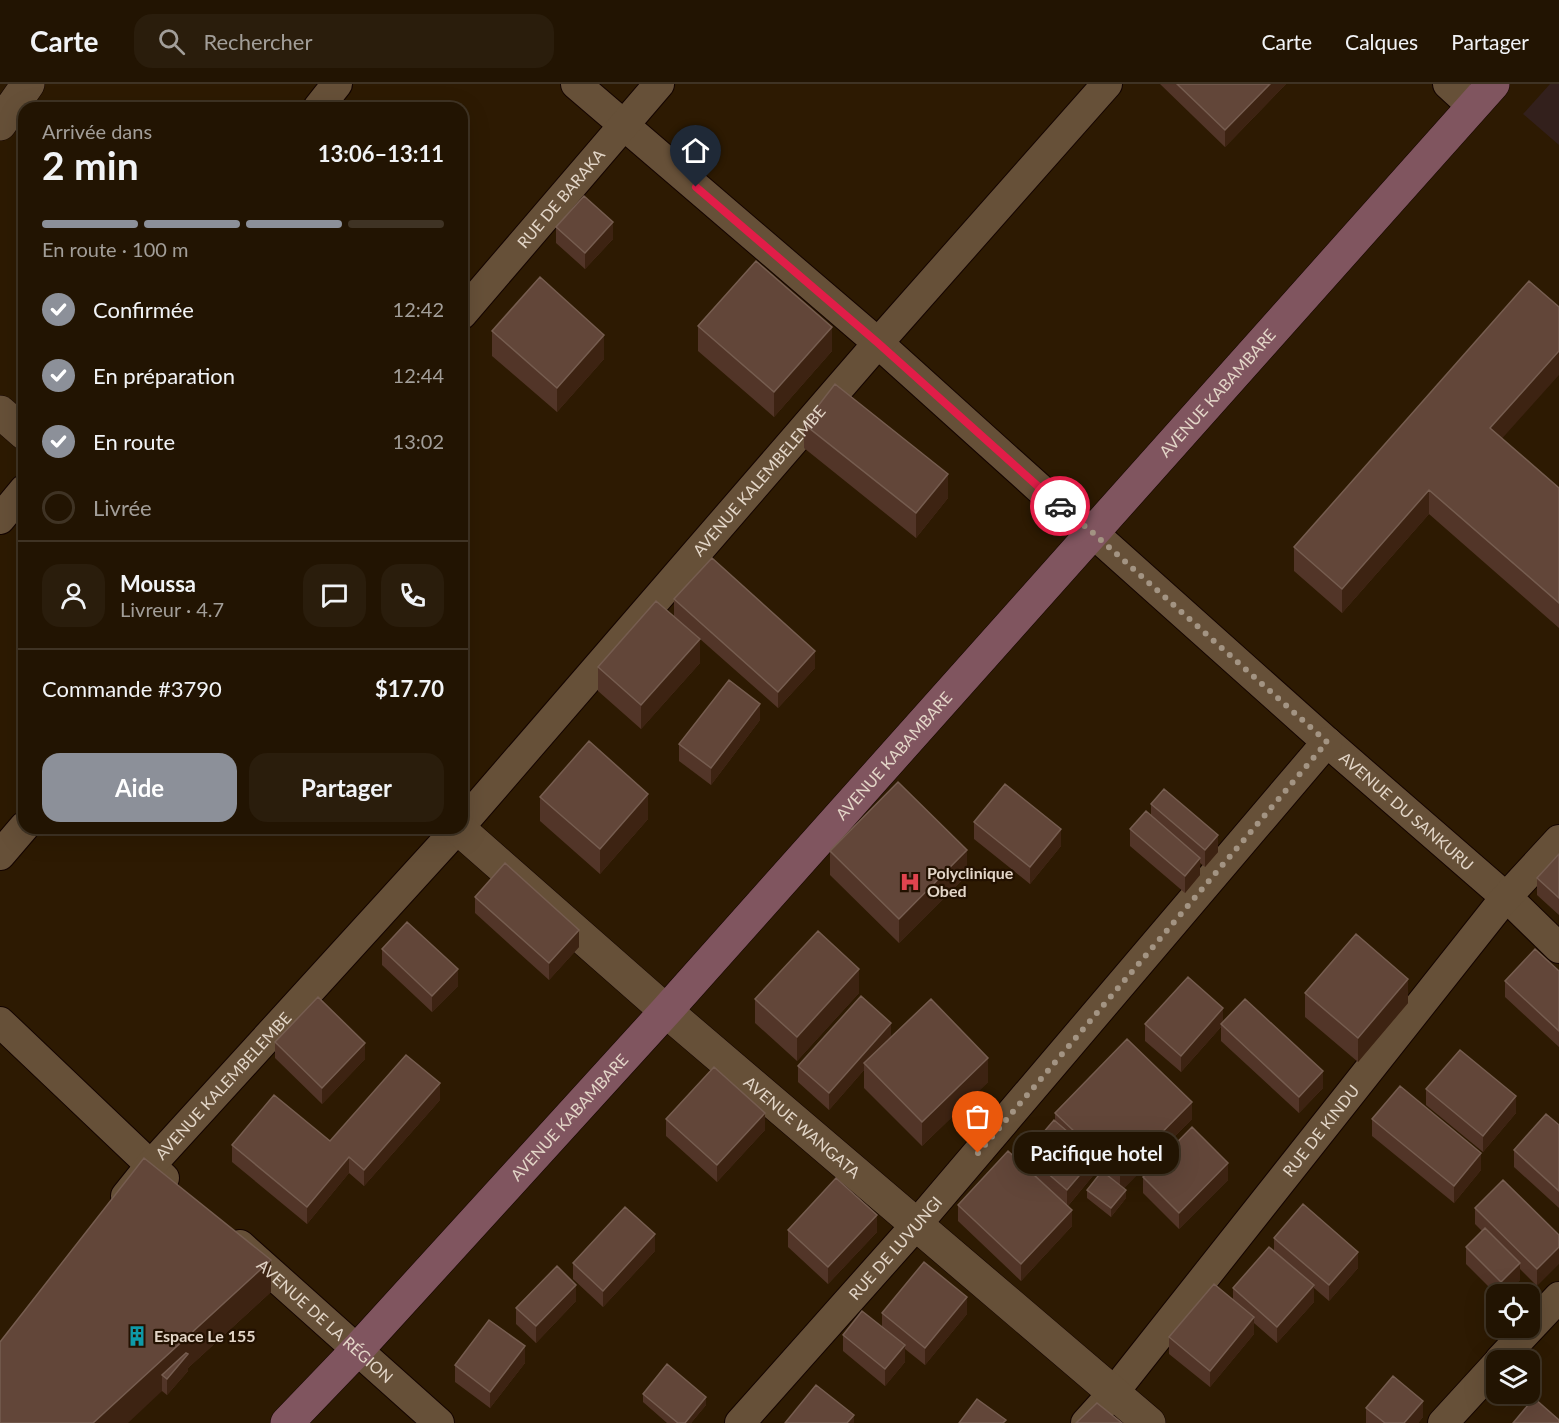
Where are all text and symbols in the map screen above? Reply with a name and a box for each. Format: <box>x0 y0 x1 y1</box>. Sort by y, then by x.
search box <box>134 14 554 68</box>
text: Carte <box>30 24 98 58</box>
icon: search <box>155 25 188 58</box>
text: Rechercher <box>203 28 312 55</box>
text: Carte <box>1261 29 1312 54</box>
text: Calques <box>1345 29 1418 54</box>
text: Partager <box>1451 29 1529 54</box>
text: Arrivée dans <box>42 119 152 143</box>
pin <box>670 125 721 187</box>
icon: home <box>679 134 712 167</box>
text: 13:06–13:11 <box>318 140 444 167</box>
text: 2 min <box>42 142 139 188</box>
street label: RUE DE BARAKA <box>513 145 608 252</box>
text: En route · 100 m <box>42 237 188 261</box>
icon: check <box>42 293 75 326</box>
text: Confirmée <box>93 296 194 323</box>
text: 12:42 <box>393 297 444 321</box>
street label: AVENUE KABAMBARE <box>1155 325 1279 461</box>
icon: check <box>42 359 75 392</box>
text: En préparation <box>93 362 235 389</box>
text: 12:44 <box>393 363 444 387</box>
street label: AVENUE KALEMBELEMBE <box>688 401 829 559</box>
icon: check <box>42 425 75 458</box>
text: En route <box>93 428 175 455</box>
text: 13:02 <box>393 429 444 453</box>
courier <box>1030 476 1090 536</box>
icon: car <box>1044 490 1077 523</box>
text: Livrée <box>93 494 152 521</box>
button: person <box>42 564 105 627</box>
button: chat <box>303 564 366 627</box>
button: phone <box>381 564 444 627</box>
text: Moussa <box>120 570 196 597</box>
text: Livreur · 4.7 <box>120 597 224 621</box>
text: Commande #3790 <box>42 675 222 702</box>
text: $17.70 <box>375 675 444 702</box>
street label: AVENUE KABAMBARE <box>831 687 955 823</box>
street label: AVENUE DU SANKURU <box>1336 747 1478 874</box>
button: Aide <box>42 753 237 822</box>
button: Partager <box>249 753 444 822</box>
place label: Polyclinique Obed <box>927 863 1014 900</box>
hospital icon: Polyclinique Obed <box>898 870 922 894</box>
street label: AVENUE KALEMBELEMBE <box>151 1008 295 1163</box>
street label: AVENUE KABAMBARE <box>506 1050 631 1184</box>
street label: AVENUE WANGATA <box>741 1072 865 1182</box>
street label: RUE DE KINDU <box>1278 1081 1363 1180</box>
pin <box>952 1091 1003 1153</box>
icon: bag <box>961 1100 994 1133</box>
callout: Pacifique hotel <box>1014 1132 1179 1174</box>
text: Pacifique hotel <box>1030 1141 1163 1165</box>
street label: RUE DE LUVUNGI <box>844 1192 945 1303</box>
street label: AVENUE DE LA RÉGION <box>253 1255 397 1386</box>
map controls <box>1486 1284 1540 1404</box>
button: locate <box>1486 1284 1540 1338</box>
building icon: Espace Le 155 <box>125 1324 149 1348</box>
place label: Espace Le 155 <box>154 1326 256 1345</box>
button: layers <box>1486 1350 1540 1404</box>

